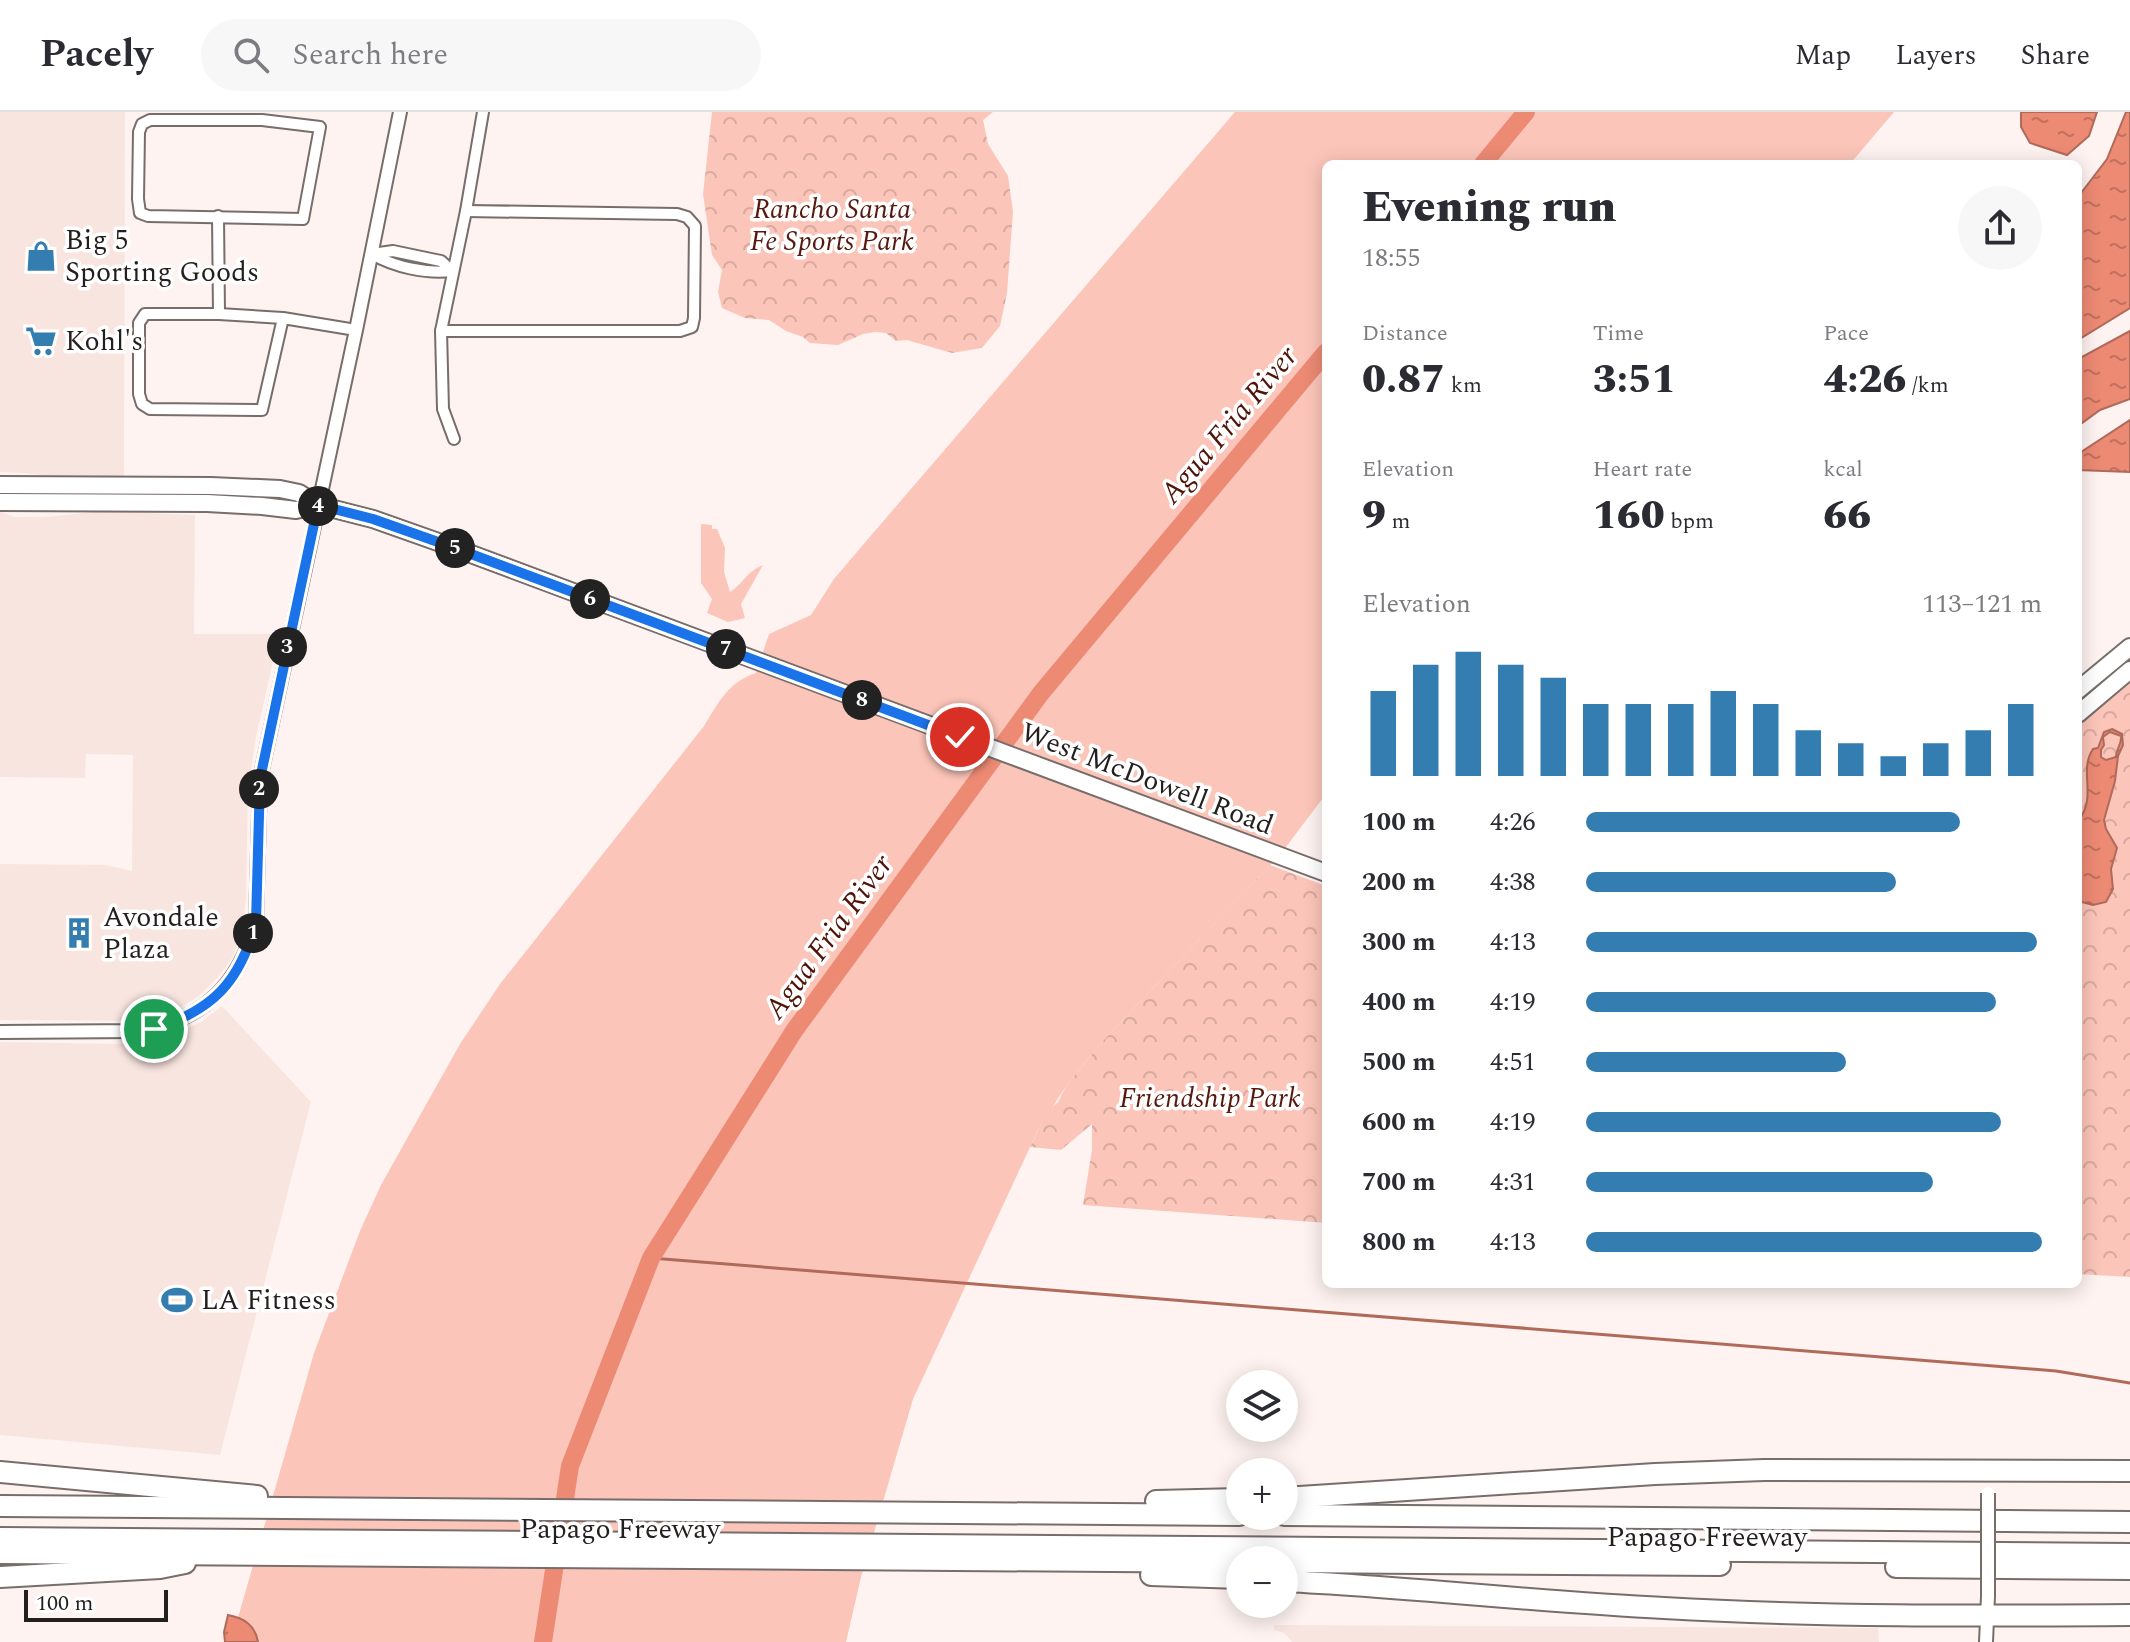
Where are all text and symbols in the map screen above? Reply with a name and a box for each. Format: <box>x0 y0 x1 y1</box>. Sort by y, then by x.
search box <box>201 19 761 91</box>
text: Pacely <box>40 26 153 84</box>
text: Search here <box>293 32 448 78</box>
icon: search <box>229 33 273 77</box>
text: Map <box>1795 34 1851 77</box>
text: Layers <box>1895 34 1977 77</box>
text: Share <box>2021 34 2090 77</box>
text: Evening run <box>1362 174 1617 241</box>
button: share <box>1958 186 2042 270</box>
park label: Rancho Santa Fe Sports Park <box>750 188 914 263</box>
place label: Big 5 Sporting Goods <box>65 219 259 294</box>
text: 18:55 <box>1362 238 1421 278</box>
shop icon: Big 5 Sporting Goods <box>24 239 58 273</box>
text: Distance <box>1362 317 1448 350</box>
text: Time <box>1593 317 1644 350</box>
text: Pace <box>1823 317 1869 350</box>
place label: Kohl's <box>65 320 143 363</box>
supermarket icon: Kohl's <box>24 324 58 358</box>
water label: Agua Fria River <box>1148 335 1310 515</box>
text: 0.87 <box>1362 350 1445 411</box>
text: 3:51 <box>1593 350 1676 411</box>
text: 4:26 <box>1823 350 1907 411</box>
text: km <box>1445 369 1482 402</box>
text: /km <box>1907 369 1949 402</box>
text: Elevation <box>1362 453 1454 486</box>
text: Heart rate <box>1593 453 1692 486</box>
text: kcal <box>1823 453 1863 486</box>
pin: 4 <box>298 486 338 526</box>
text: 9 <box>1362 486 1386 547</box>
text: 160 <box>1593 486 1665 547</box>
text: 66 <box>1823 486 1871 547</box>
text: 4 <box>312 489 324 522</box>
text: m <box>1386 505 1410 538</box>
text: bpm <box>1665 505 1714 538</box>
pin: 5 <box>435 528 475 568</box>
text: 5 <box>449 531 461 564</box>
pin: 6 <box>570 579 610 619</box>
text: 6 <box>584 582 596 615</box>
text: Elevation <box>1362 584 1471 624</box>
text: 113–121 m <box>1922 584 2042 624</box>
pin: 3 <box>267 627 307 667</box>
pin: 7 <box>706 629 746 669</box>
text: 3 <box>281 630 293 663</box>
text: 7 <box>720 632 732 665</box>
pin: 8 <box>842 680 882 720</box>
text: 8 <box>856 683 868 716</box>
pin <box>926 703 994 771</box>
street label: West McDowell Road <box>1014 711 1280 847</box>
icon: check <box>938 715 982 759</box>
pin: 2 <box>239 769 279 809</box>
text: 2 <box>253 772 265 805</box>
text: 100 m <box>1362 802 1436 842</box>
text: 4:26 <box>1490 802 1536 842</box>
water label: Agua Fria River <box>753 844 905 1030</box>
text: 200 m <box>1362 862 1436 902</box>
text: 4:38 <box>1490 862 1536 902</box>
place label: Avondale Plaza <box>103 896 219 971</box>
pin: 1 <box>233 913 273 953</box>
building icon: Avondale Plaza <box>62 916 96 950</box>
text: 1 <box>247 916 259 949</box>
text: 300 m <box>1362 922 1436 962</box>
text: 4:13 <box>1490 922 1536 962</box>
text: 400 m <box>1362 982 1436 1022</box>
text: 4:19 <box>1490 982 1536 1022</box>
pin <box>120 995 188 1063</box>
icon: arrive <box>132 1007 176 1051</box>
text: 500 m <box>1362 1042 1436 1082</box>
text: 4:51 <box>1490 1042 1536 1082</box>
park label: Friendship Park <box>1119 1077 1301 1120</box>
text: 600 m <box>1362 1102 1436 1142</box>
text: 4:19 <box>1490 1102 1536 1142</box>
text: 700 m <box>1362 1162 1436 1202</box>
text: 4:31 <box>1490 1162 1536 1202</box>
text: 800 m <box>1362 1222 1436 1262</box>
text: 4:13 <box>1490 1222 1536 1262</box>
place label: LA Fitness <box>201 1279 336 1322</box>
sports icon: LA Fitness <box>160 1283 194 1317</box>
map controls <box>1226 1370 1298 1618</box>
button: layers <box>1226 1370 1298 1442</box>
button: + <box>1226 1458 1298 1530</box>
street label: Papago Freeway <box>520 1508 722 1551</box>
street label: Papago Freeway <box>1607 1516 1809 1559</box>
button: − <box>1226 1546 1298 1618</box>
scale bar <box>24 1586 168 1622</box>
text: 100 m <box>36 1587 93 1620</box>

